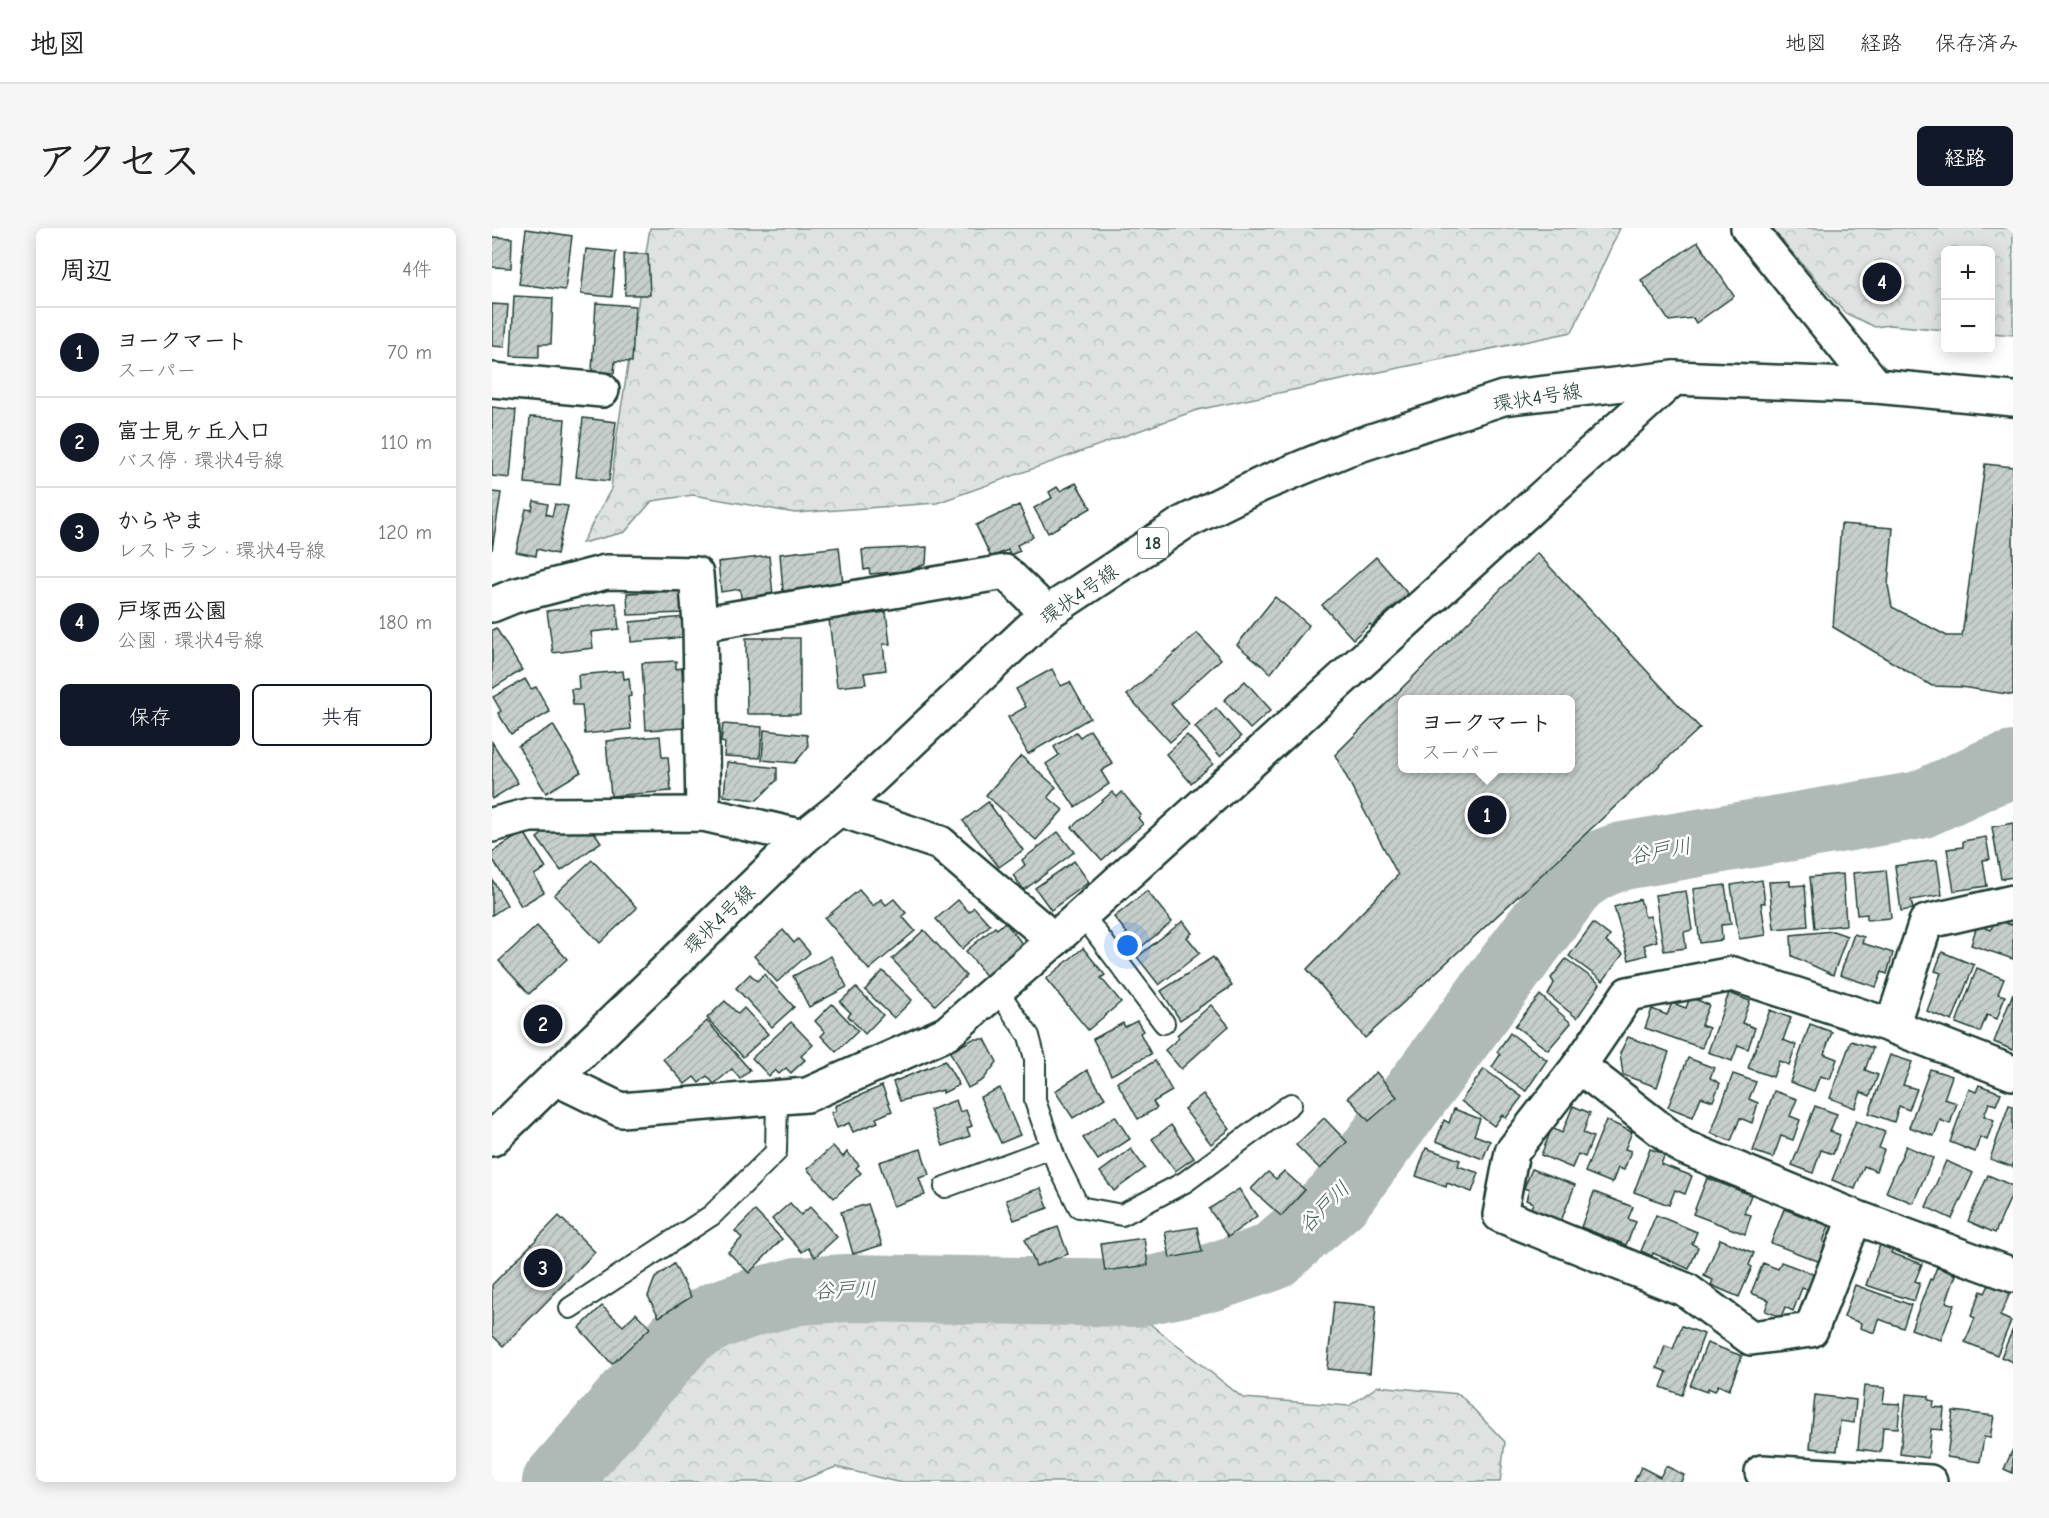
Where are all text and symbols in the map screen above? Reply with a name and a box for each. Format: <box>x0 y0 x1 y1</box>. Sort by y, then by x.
text: 地図 <box>30 28 86 60</box>
text: 地図 <box>1785 31 1827 55</box>
text: 経路 <box>1860 31 1902 55</box>
text: 保存済み <box>1935 31 2019 55</box>
button: 経路 <box>1917 126 2013 186</box>
text: アクセス <box>36 137 201 186</box>
map controls <box>1941 246 1995 354</box>
button: + <box>1941 246 1995 300</box>
text: 周辺 <box>60 256 112 286</box>
text: 4件 <box>402 258 432 281</box>
pin: 4 <box>1862 260 1902 304</box>
button: − <box>1941 300 1995 354</box>
text: ヨークマート <box>117 328 248 354</box>
text: 1 <box>76 341 83 364</box>
text: 70 m <box>387 341 432 364</box>
text: スーパー <box>117 359 196 382</box>
street label: 環状4号線 <box>1491 379 1583 416</box>
text: 富士見ヶ丘入口 <box>117 418 271 444</box>
text: 2 <box>75 431 84 454</box>
text: 110 m <box>381 431 432 454</box>
text: バス停 · 環状4号線 <box>117 449 284 472</box>
text: からやま <box>117 508 205 534</box>
text: 3 <box>75 521 84 544</box>
text: 120 m <box>378 521 432 544</box>
road number: 18 <box>1138 528 1168 558</box>
text: レストラン · 環状4号線 <box>117 539 325 562</box>
street label: 環状4号線 <box>1036 559 1123 630</box>
text: 戸塚西公園 <box>117 598 227 624</box>
text: 4 <box>75 611 84 634</box>
text: 180 m <box>378 611 432 634</box>
text: 公園 · 環状4号線 <box>117 629 264 652</box>
button: 保存 <box>60 684 240 746</box>
button: 共有 <box>252 684 432 746</box>
popup <box>1398 695 1575 773</box>
text: ヨークマート <box>1421 710 1552 736</box>
text: スーパー <box>1421 741 1500 764</box>
pin: 1 <box>1468 792 1506 838</box>
water label: 谷戸川 <box>1627 834 1693 868</box>
street label: 環状4号線 <box>679 880 760 959</box>
your location <box>1113 931 1142 960</box>
pin: 2 <box>524 1002 562 1046</box>
water label: 谷戸川 <box>1293 1176 1355 1238</box>
pin: 3 <box>524 1246 562 1290</box>
water label: 谷戸川 <box>813 1277 877 1303</box>

